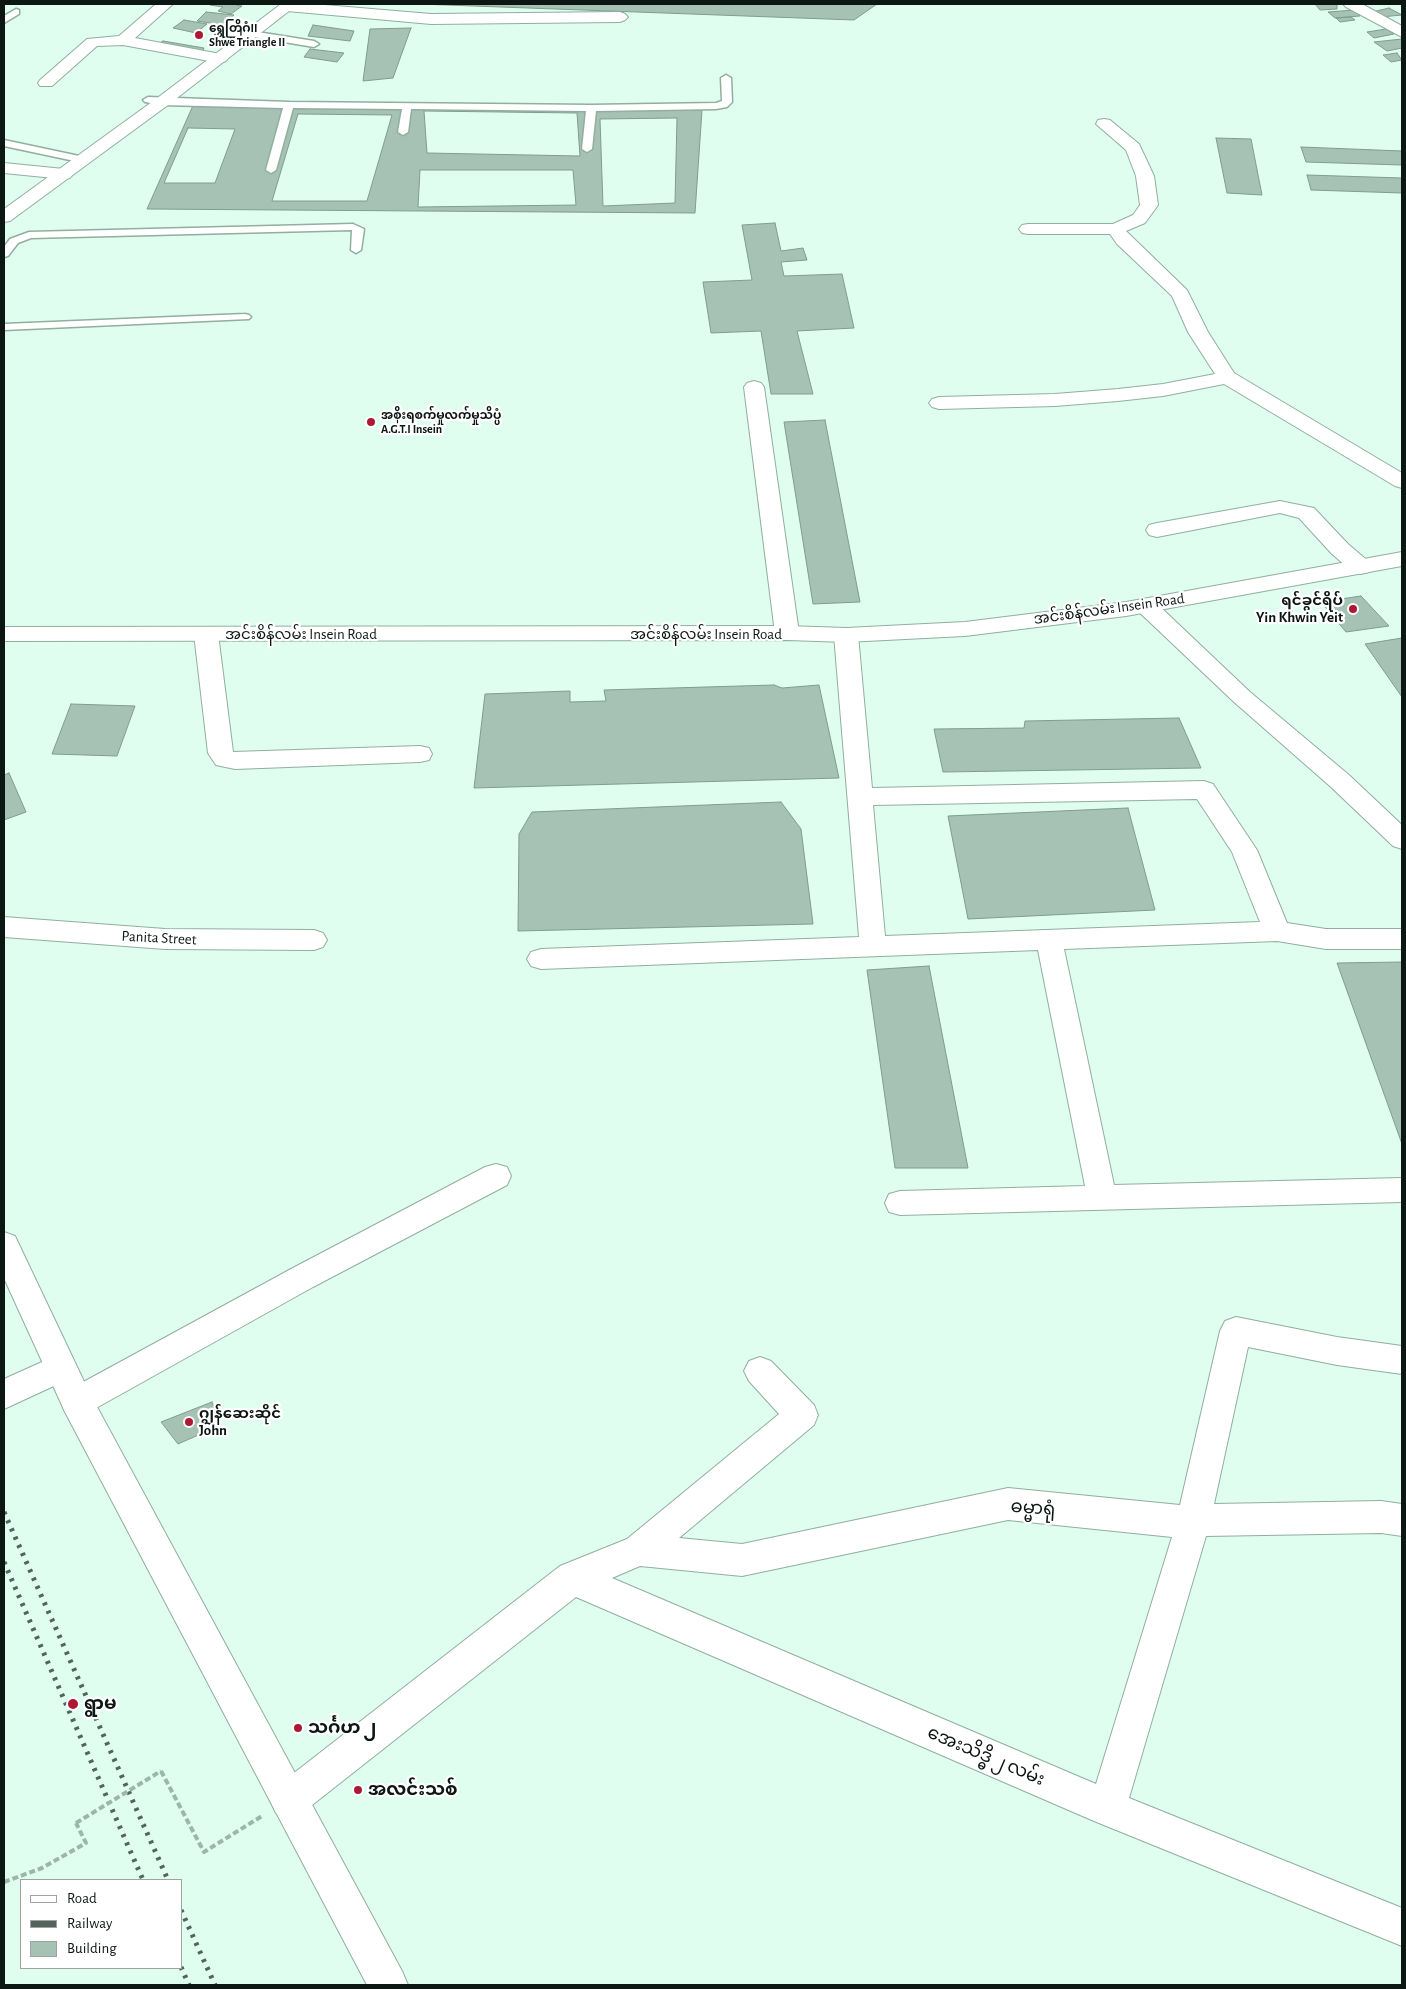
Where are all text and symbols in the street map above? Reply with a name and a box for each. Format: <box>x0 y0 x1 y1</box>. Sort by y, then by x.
place label: ရွှေတြိဂံII Shwe Triangle II <box>209 21 285 49</box>
marker: ရွှေတြိဂံII Shwe Triangle II <box>193 29 205 41</box>
place label: အစိုးရစက်မှုလက်မှုသိပ္ပံ A.G.T.I Insein <box>381 408 501 436</box>
marker: အစိုးရစက်မှုလက်မှုသိပ္ပံ A.G.T.I Insein <box>365 416 377 428</box>
street label: အင်းစိန်လမ်း Insein Road <box>1032 590 1186 628</box>
place label: ရင်ခွင်ရိပ် Yin Khwin Yeit <box>1256 591 1343 626</box>
marker: ရင်ခွင်ရိပ် Yin Khwin Yeit <box>1347 603 1359 615</box>
street label: အင်းစိန်လမ်း Insein Road <box>225 625 377 643</box>
street label: အင်းစိန်လမ်း Insein Road <box>630 625 782 643</box>
street label: Panita Street <box>121 927 197 949</box>
place label: ဂျွန်ဆေးဆိုင် John <box>199 1404 281 1439</box>
marker: ဂျွန်ဆေးဆိုင် John <box>183 1416 195 1428</box>
street label: ဓမ္မာရုံ <box>1010 1496 1056 1520</box>
place label: ရွာမ <box>84 1693 116 1715</box>
marker: ရွာမ <box>66 1697 80 1711</box>
place label: သင်္ဂဟ ၂ <box>308 1717 376 1739</box>
marker: သင်္ဂဟ ၂ <box>292 1722 304 1734</box>
street label: အေးသိဒ္ဓိ ၂ လမ်း <box>924 1722 1048 1790</box>
place label: အလင်းသစ် <box>368 1779 458 1801</box>
marker: အလင်းသစ် <box>352 1784 364 1796</box>
legend <box>20 1879 182 1969</box>
text: Road <box>67 1891 97 1906</box>
text: Railway <box>67 1916 112 1931</box>
text: Building <box>67 1941 117 1956</box>

